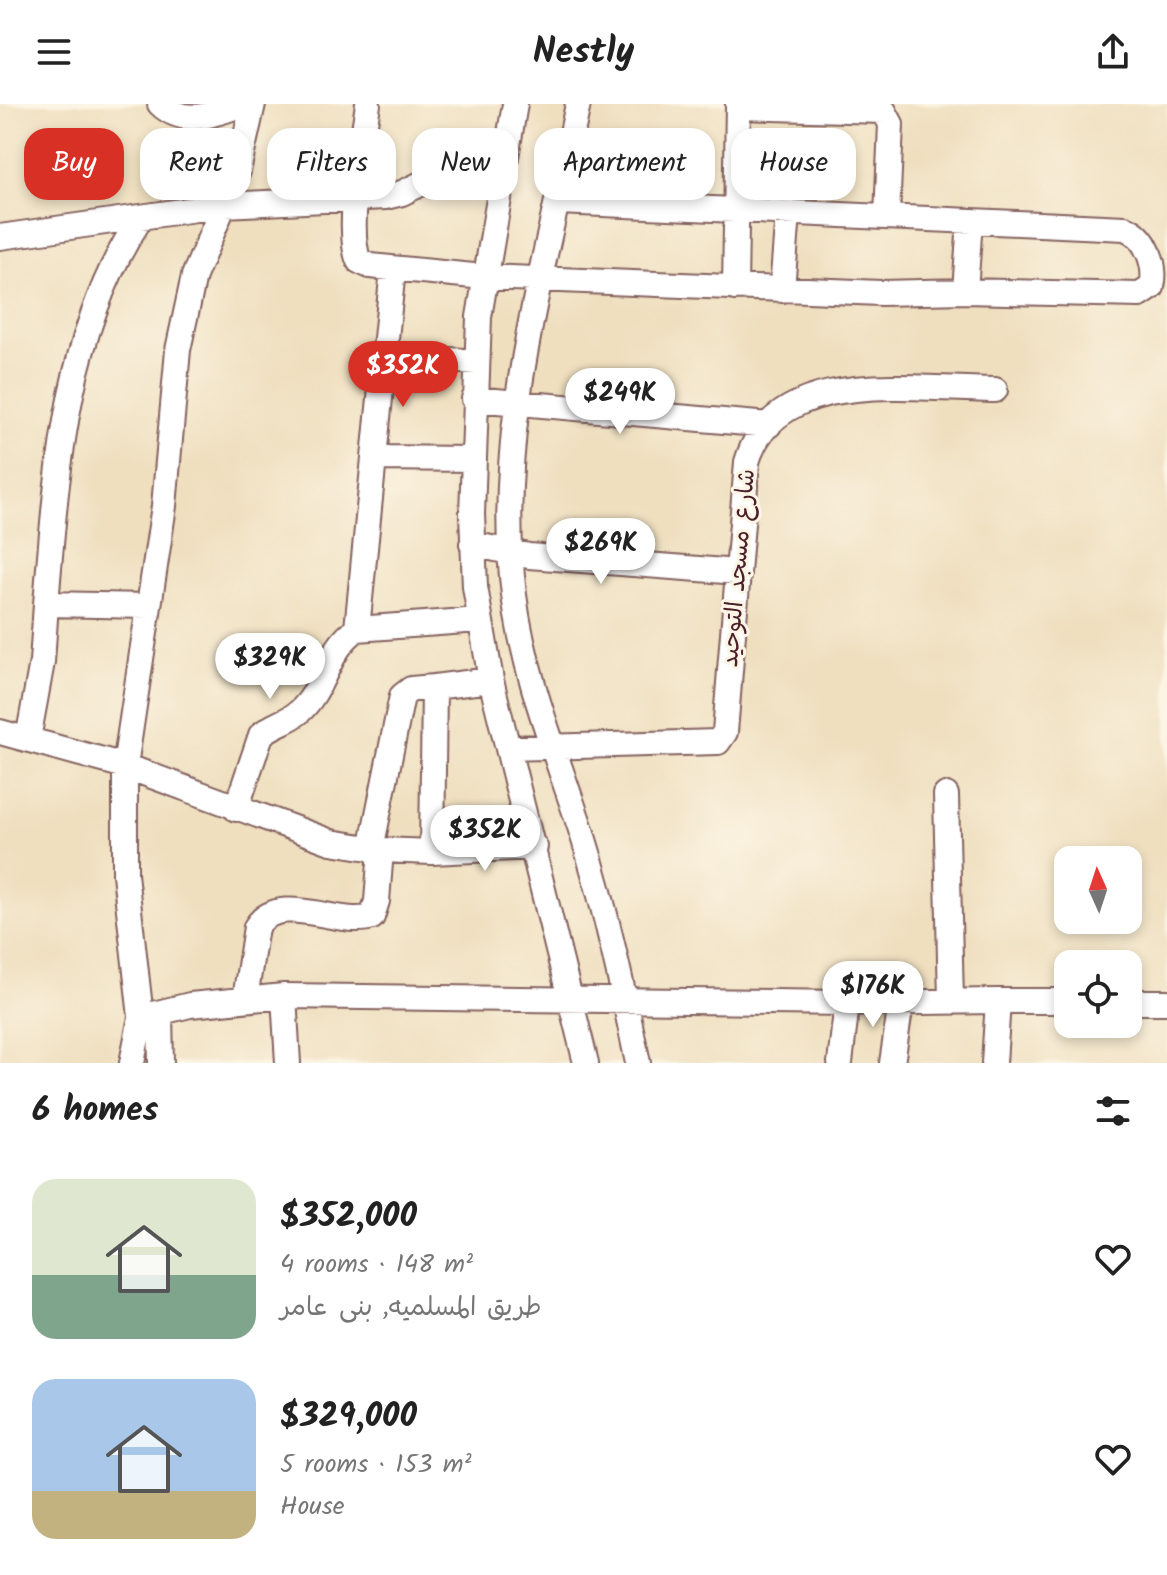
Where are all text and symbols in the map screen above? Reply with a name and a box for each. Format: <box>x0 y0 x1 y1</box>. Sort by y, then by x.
text: Nestly <box>533 24 634 81</box>
icon: menu <box>32 30 76 74</box>
icon: share <box>1091 30 1135 74</box>
chip: Buy <box>24 128 124 200</box>
chip: Rent <box>140 128 251 200</box>
chip: Filters <box>267 128 396 200</box>
chip: New <box>412 128 518 200</box>
chip: Apartment <box>534 128 715 200</box>
chip: House <box>731 128 856 200</box>
pin: $352K <box>347 341 459 409</box>
text: $352K <box>366 346 440 388</box>
pin: $249K <box>564 368 676 436</box>
text: $249K <box>583 373 657 415</box>
street label: شارع مسجد التوحيد <box>711 467 767 669</box>
pin: $269K <box>545 518 657 586</box>
text: $269K <box>564 523 638 565</box>
pin: $329K <box>214 633 326 701</box>
text: $329K <box>233 638 307 680</box>
pin: $352K <box>429 805 541 873</box>
text: $352K <box>448 810 522 852</box>
north arrow <box>1054 846 1142 934</box>
map controls <box>1054 846 1142 1038</box>
button: locate <box>1054 950 1142 1038</box>
pin: $176K <box>817 961 929 1029</box>
text: $176K <box>840 966 906 1008</box>
text: 6 homes <box>32 1084 158 1138</box>
icon: filters <box>1091 1089 1135 1133</box>
text: $352,000 <box>280 1190 417 1244</box>
icon: home <box>96 1211 192 1307</box>
icon: heart <box>1091 1237 1135 1281</box>
text: 4 rooms · 148 m² <box>280 1244 473 1286</box>
text: طريق المسلميه, بنى عامر <box>280 1287 542 1329</box>
text: $329,000 <box>280 1390 417 1444</box>
icon: home <box>96 1411 192 1507</box>
icon: heart <box>1091 1437 1135 1481</box>
text: 5 rooms · 153 m² <box>280 1444 471 1486</box>
text: House <box>280 1486 344 1528</box>

